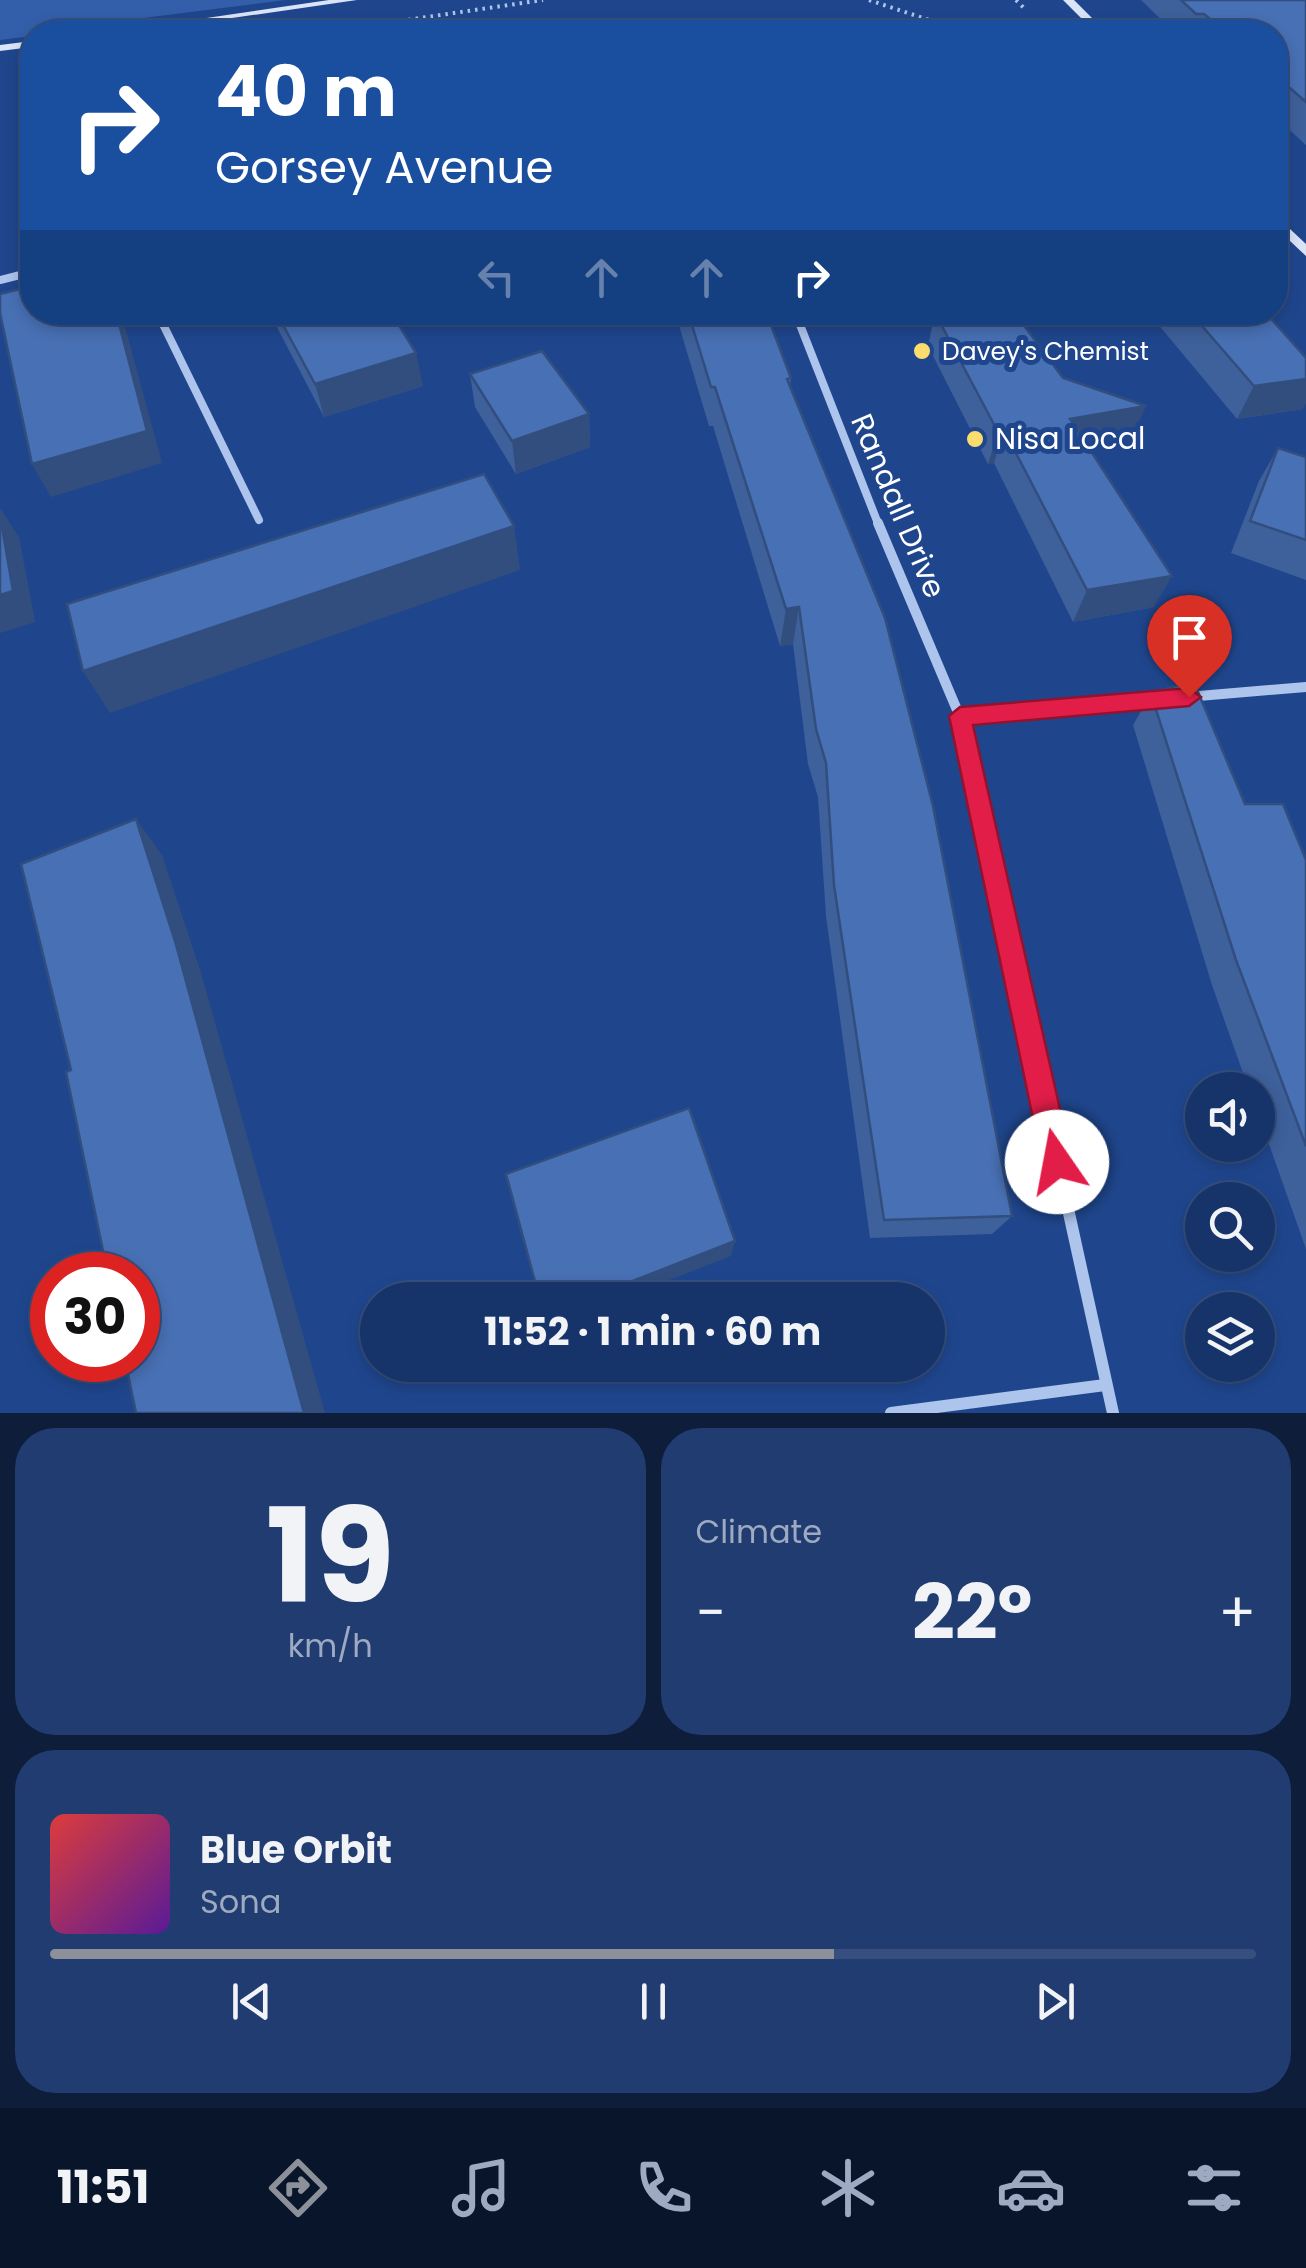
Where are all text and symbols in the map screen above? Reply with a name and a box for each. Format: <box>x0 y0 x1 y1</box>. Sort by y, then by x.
text: 40 m <box>215 42 397 141</box>
icon: right <box>50 60 180 190</box>
text: Gorsey Avenue <box>215 136 553 199</box>
icon: left <box>469 250 524 305</box>
icon: ahead <box>574 250 629 305</box>
icon: ahead <box>679 250 734 305</box>
icon: right <box>784 250 839 305</box>
place label: Davey's Chemist <box>942 334 1149 369</box>
marker: Davey's Chemist <box>911 340 933 362</box>
street label: Randall Drive <box>840 407 957 605</box>
place label: Nisa Local <box>995 417 1145 460</box>
marker: Nisa Local <box>964 428 986 450</box>
pin <box>1147 595 1232 698</box>
icon: arrive <box>1162 610 1217 665</box>
map controls <box>1185 1072 1275 1382</box>
button: sound <box>1185 1072 1275 1162</box>
position arrow <box>1005 1110 1109 1214</box>
button: search <box>1185 1182 1275 1272</box>
speed limit sign: 30 <box>30 1252 160 1382</box>
button: layers <box>1185 1292 1275 1382</box>
text: 11:52 · 1 min · 60 m <box>484 1305 821 1358</box>
text: 19 <box>266 1465 395 1648</box>
text: Climate <box>696 1509 822 1554</box>
text: 22° <box>912 1560 1032 1665</box>
text: − <box>696 1574 726 1651</box>
text: + <box>1218 1574 1256 1651</box>
text: km/h <box>288 1623 373 1668</box>
text: Blue Orbit <box>200 1823 392 1876</box>
text: Sona <box>200 1879 281 1924</box>
icon: previous <box>224 1974 279 2029</box>
icon: pause <box>626 1974 681 2029</box>
icon: next <box>1028 1974 1083 2029</box>
icon: directions <box>263 2153 333 2223</box>
icon: music <box>446 2153 516 2223</box>
icon: phone <box>629 2153 699 2223</box>
icon: climate <box>813 2153 883 2223</box>
icon: car <box>996 2153 1066 2223</box>
icon: filters <box>1179 2153 1249 2223</box>
text: 11:51 <box>57 2156 149 2219</box>

